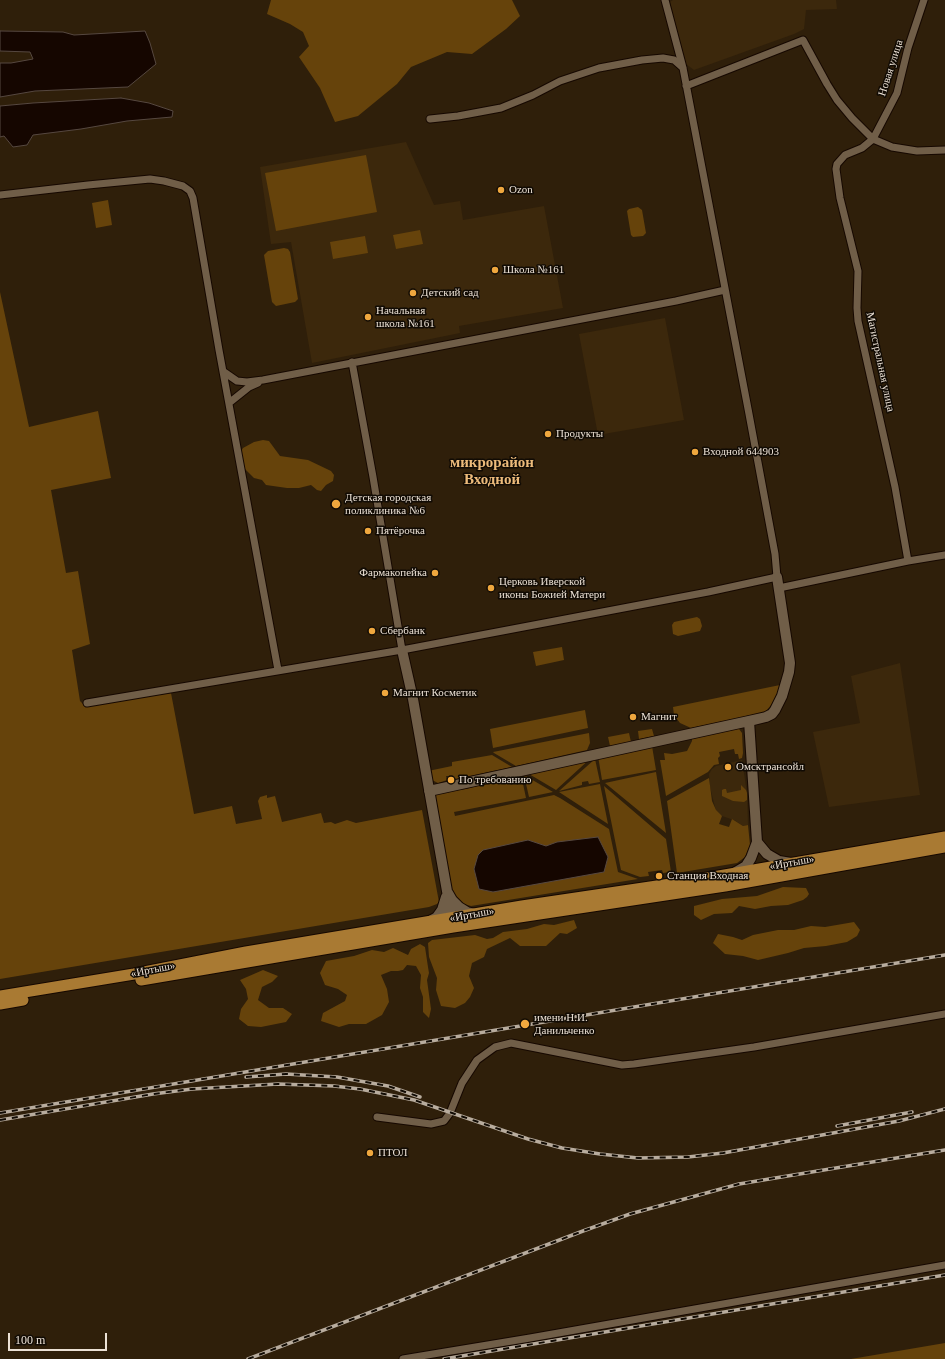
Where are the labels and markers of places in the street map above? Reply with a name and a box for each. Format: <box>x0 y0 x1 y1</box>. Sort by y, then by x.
place label: Ozon <box>509 183 533 197</box>
marker: Ozon <box>496 185 506 195</box>
place label: Школа №161 <box>503 263 564 277</box>
marker: Школа №161 <box>490 265 500 275</box>
place label: Детский сад <box>421 286 479 300</box>
marker: Детский сад <box>408 288 418 298</box>
place label: Начальная школа №161 <box>376 304 435 330</box>
marker: Начальная школа №161 <box>363 312 373 322</box>
place label: Продукты <box>556 427 603 441</box>
marker: Продукты <box>543 429 553 439</box>
place label: Входной 644903 <box>703 445 779 459</box>
marker: Входной 644903 <box>690 447 700 457</box>
place label: Детская городская поликлиника №6 <box>345 491 431 517</box>
marker: Детская городская поликлиника №6 <box>330 498 342 510</box>
place label: Пятёрочка <box>376 524 425 538</box>
marker: Пятёрочка <box>363 526 373 536</box>
place label: Фармакопейка <box>359 566 427 580</box>
marker: Фармакопейка <box>430 568 440 578</box>
place label: Церковь Иверской иконы Божией Матери <box>499 575 605 601</box>
marker: Церковь Иверской иконы Божией Матери <box>486 583 496 593</box>
place label: Сбербанк <box>380 624 425 638</box>
marker: Сбербанк <box>367 626 377 636</box>
place label: Магнит Косметик <box>393 686 477 700</box>
marker: Магнит Косметик <box>380 688 390 698</box>
place label: Магнит <box>641 710 677 724</box>
marker: Магнит <box>628 712 638 722</box>
place label: Омсктрансойл <box>736 760 804 774</box>
marker: Омсктрансойл <box>723 762 733 772</box>
place label: По требованию <box>459 773 532 787</box>
marker: По требованию <box>446 775 456 785</box>
place label: Станция Входная <box>667 869 748 883</box>
marker: Станция Входная <box>654 871 664 881</box>
place label: имени Н.И. Данильченко <box>534 1011 594 1037</box>
marker: имени Н.И. Данильченко <box>519 1018 531 1030</box>
place label: ПТОЛ <box>378 1146 407 1160</box>
marker: ПТОЛ <box>365 1148 375 1158</box>

